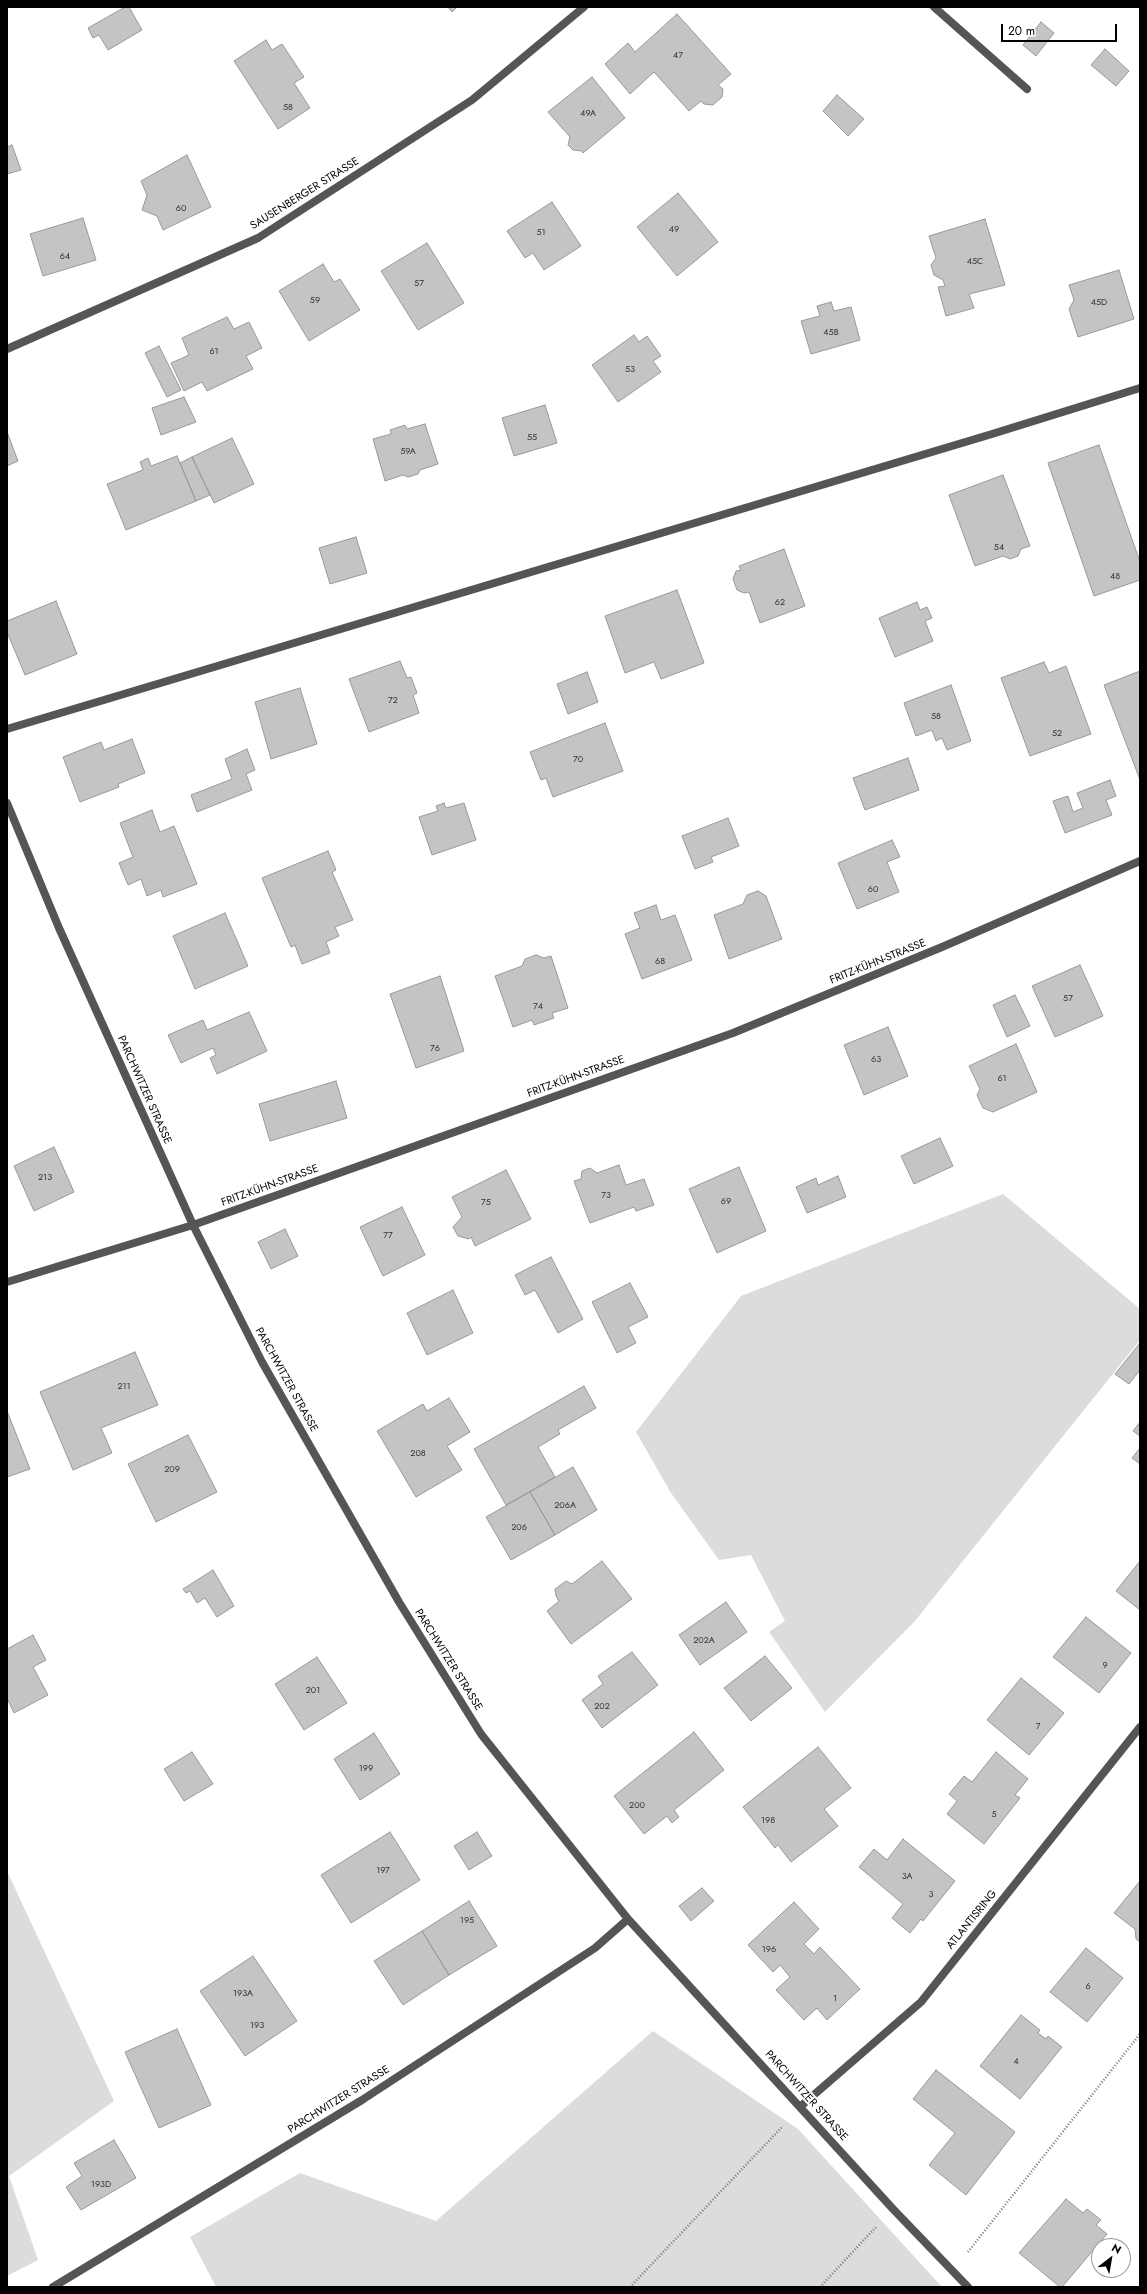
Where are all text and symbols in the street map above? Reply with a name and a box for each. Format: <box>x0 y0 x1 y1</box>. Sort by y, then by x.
scale bar <box>1003 16 1119 42</box>
text: 20 m <box>1008 22 1035 40</box>
house number: 47 <box>673 51 683 61</box>
house number: 58 <box>283 103 293 113</box>
house number: 49A <box>580 109 596 119</box>
street label: SAUSENBERGER STRASSE <box>248 155 362 233</box>
house number: 60 <box>176 204 186 214</box>
house number: 49 <box>669 225 679 235</box>
house number: 51 <box>536 228 546 238</box>
house number: 64 <box>60 252 70 262</box>
house number: 45C <box>967 257 983 267</box>
house number: 57 <box>414 279 424 289</box>
house number: 59 <box>310 296 320 306</box>
house number: 45D <box>1091 298 1107 308</box>
house number: 45B <box>823 328 839 338</box>
house number: 61 <box>209 347 219 357</box>
house number: 53 <box>625 365 635 375</box>
house number: 55 <box>527 433 537 443</box>
house number: 59A <box>400 447 416 457</box>
house number: 54 <box>994 543 1004 553</box>
house number: 48 <box>1110 572 1120 582</box>
house number: 62 <box>775 598 785 608</box>
house number: 72 <box>388 696 398 706</box>
house number: 58 <box>931 712 941 722</box>
house number: 52 <box>1052 729 1062 739</box>
house number: 70 <box>573 755 583 765</box>
house number: 60 <box>868 885 878 895</box>
street label: FRITZ-KÜHN-STRASSE <box>828 937 928 987</box>
house number: 68 <box>655 957 665 967</box>
house number: 57 <box>1063 994 1073 1004</box>
house number: 74 <box>533 1002 543 1012</box>
street label: PARCHWITZER STRASSE <box>114 1034 174 1146</box>
house number: 76 <box>430 1044 440 1054</box>
street label: FRITZ-KÜHN-STRASSE <box>526 1053 626 1101</box>
house number: 63 <box>871 1055 881 1065</box>
house number: 61 <box>997 1074 1007 1084</box>
street label: FRITZ-KÜHN-STRASSE <box>220 1162 320 1210</box>
house number: 213 <box>38 1173 52 1183</box>
house number: 73 <box>601 1191 611 1201</box>
house number: 69 <box>721 1197 731 1207</box>
house number: 75 <box>481 1198 491 1208</box>
house number: 77 <box>383 1231 393 1241</box>
street label: PARCHWITZER STRASSE <box>252 1326 320 1434</box>
house number: 211 <box>117 1382 131 1392</box>
house number: 208 <box>410 1449 426 1459</box>
house number: 209 <box>164 1465 180 1475</box>
house number: 206A <box>554 1501 576 1511</box>
house number: 206 <box>511 1523 527 1533</box>
street label: PARCHWITZER STRASSE <box>411 1607 485 1713</box>
house number: 202A <box>693 1636 715 1646</box>
house number: 9 <box>1102 1661 1108 1671</box>
house number: 201 <box>306 1686 320 1696</box>
house number: 202 <box>594 1702 610 1712</box>
house number: 7 <box>1036 1722 1040 1732</box>
house number: 199 <box>359 1764 373 1774</box>
house number: 200 <box>629 1801 645 1811</box>
house number: 5 <box>991 1810 997 1820</box>
house number: 198 <box>761 1816 775 1826</box>
house number: 197 <box>376 1866 390 1876</box>
house number: 3A <box>902 1872 912 1882</box>
street label: ATLANTISRING <box>944 1888 1000 1952</box>
house number: 3 <box>929 1890 933 1900</box>
house number: 195 <box>460 1916 474 1926</box>
house number: 196 <box>762 1945 776 1955</box>
house number: 6 <box>1085 1982 1091 1992</box>
house number: 193A <box>233 1989 253 1999</box>
house number: 1 <box>833 1994 837 2004</box>
house number: 193 <box>250 2021 264 2031</box>
street label: PARCHWITZER STRASSE <box>762 2048 850 2144</box>
house number: 4 <box>1013 2057 1019 2067</box>
street label: PARCHWITZER STRASSE <box>286 2063 392 2137</box>
house number: 193D <box>91 2180 111 2190</box>
north arrow <box>1091 2238 1131 2278</box>
text: N <box>1109 2239 1125 2258</box>

